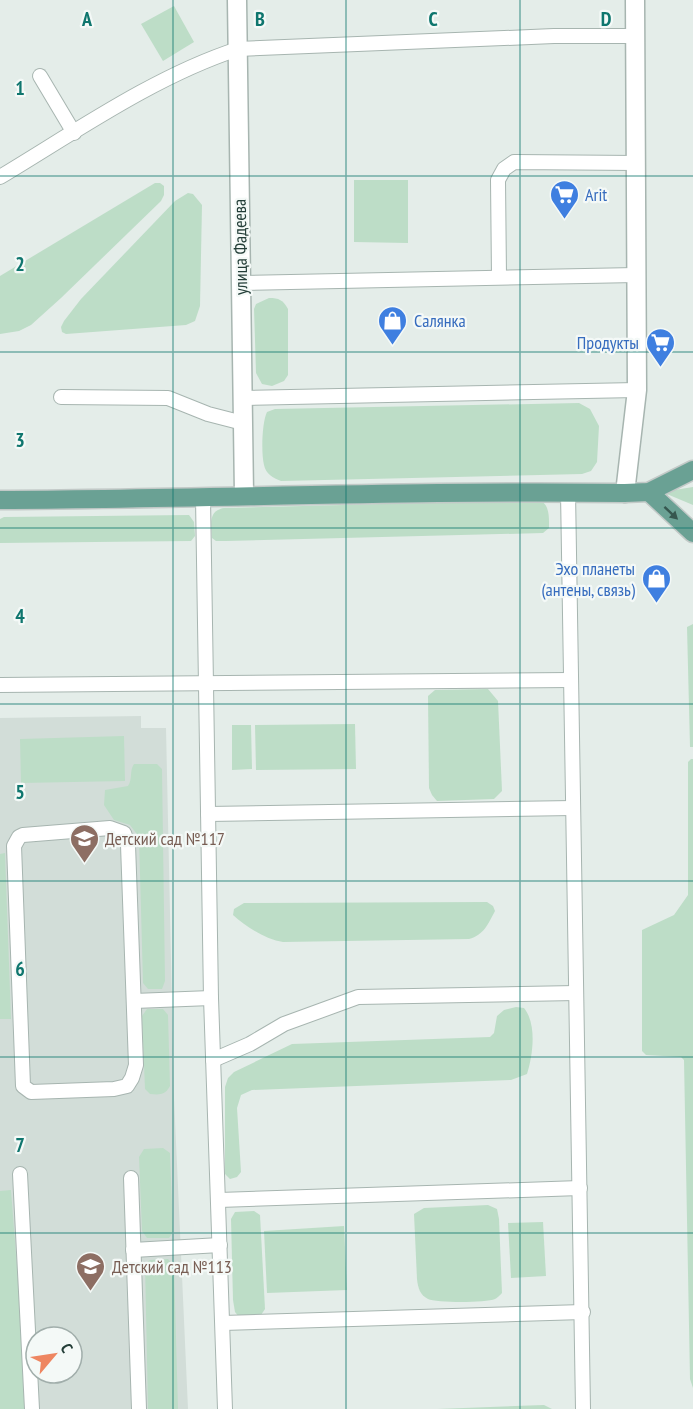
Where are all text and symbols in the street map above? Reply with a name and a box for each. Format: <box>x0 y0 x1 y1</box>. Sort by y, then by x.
text: A <box>81 6 93 32</box>
text: B <box>255 6 265 32</box>
text: C <box>428 6 438 32</box>
text: D <box>601 6 612 32</box>
text: 1 <box>15 75 25 101</box>
supermarket icon: Arit <box>548 178 580 220</box>
place label: Arit <box>585 183 607 206</box>
street label: улица Фадеева <box>228 199 252 295</box>
text: 2 <box>15 251 25 277</box>
shop icon: Салянка <box>377 304 409 346</box>
place label: Салянка <box>414 309 466 332</box>
supermarket icon: Продукты <box>644 326 676 368</box>
place label: Продукты <box>577 331 639 354</box>
text: 3 <box>15 427 25 453</box>
one-way arrow <box>663 506 678 519</box>
place label: Эхо планеты (антены, связь) <box>541 557 636 601</box>
shop icon: Эхо планеты (антены, связь) <box>640 562 672 604</box>
text: 4 <box>15 603 25 629</box>
text: 5 <box>15 779 25 805</box>
school or university icon: Детский сад №117 <box>68 822 100 864</box>
place label: Детский сад №117 <box>105 827 225 850</box>
text: 6 <box>15 956 25 982</box>
text: 7 <box>15 1132 25 1158</box>
school or university icon: Детский сад №113 <box>75 1250 107 1292</box>
place label: Детский сад №113 <box>112 1255 232 1278</box>
north arrow <box>24 1325 84 1385</box>
text: С <box>57 1340 78 1356</box>

